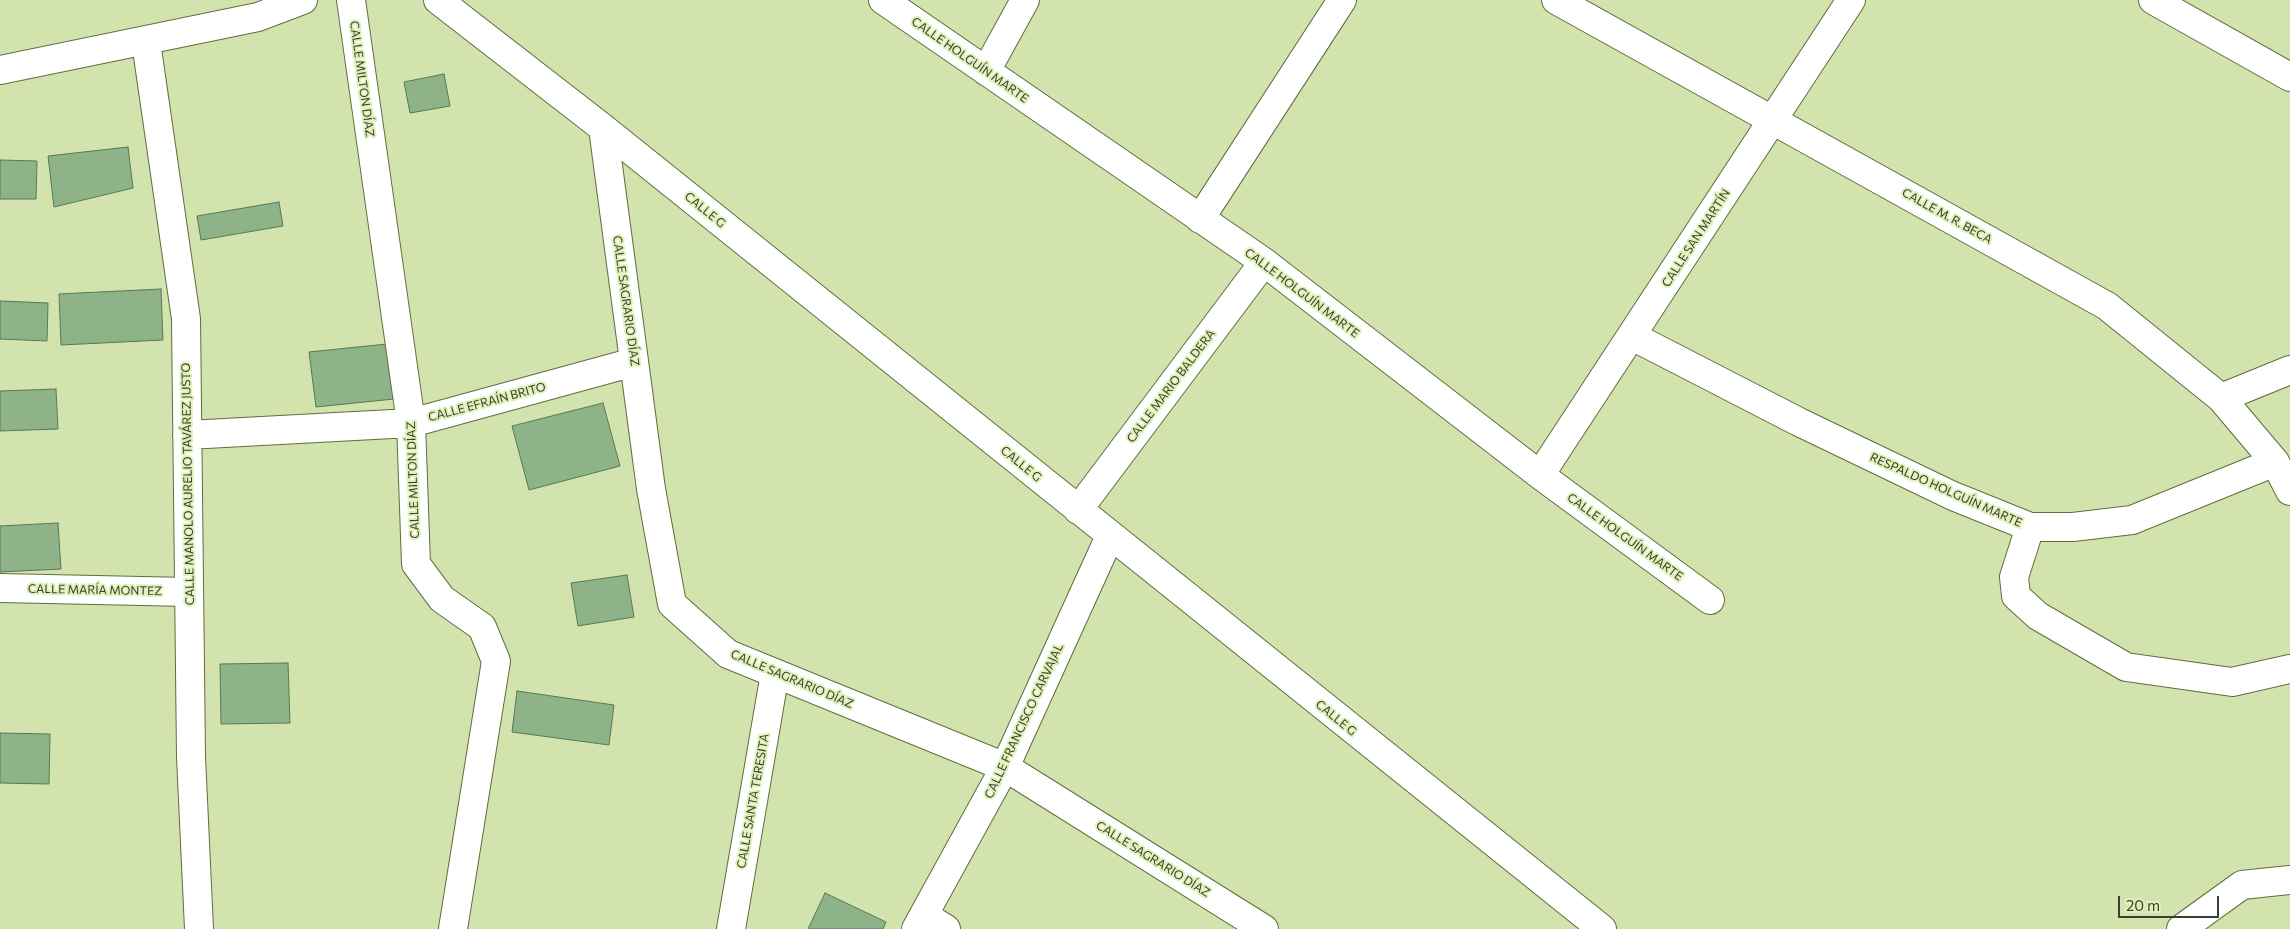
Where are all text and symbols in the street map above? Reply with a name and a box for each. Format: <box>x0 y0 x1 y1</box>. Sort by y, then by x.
street label: CALLE HOLGUÍN MARTE <box>909 14 1031 106</box>
street label: CALLE MILTON DÍAZ <box>347 20 377 138</box>
street label: CALLE M. R. BECA <box>1899 185 1995 247</box>
street label: CALLE SAN MARTÍN <box>1659 186 1733 290</box>
street label: CALLE G <box>682 189 728 231</box>
street label: CALLE SAGRARIO DÍAZ <box>610 235 642 367</box>
street label: CALLE HOLGUÍN MARTE <box>1242 245 1362 341</box>
street label: CALLE MARIO BALDERA <box>1124 327 1218 445</box>
street label: CALLE MANOLO AURELIO TAVÁREZ JUSTO <box>179 363 197 605</box>
street label: CALLE EFRAÍN BRITO <box>427 379 547 425</box>
street label: CALLE MILTON DÍAZ <box>404 421 422 539</box>
street label: CALLE G <box>998 443 1044 485</box>
street label: RESPALDO HOLGUÍN MARTE <box>1868 450 2024 530</box>
street label: CALLE HOLGUÍN MARTE <box>1564 490 1686 584</box>
street label: CALLE MARÍA MONTEZ <box>28 582 162 598</box>
street label: CALLE FRANCISCO CARVAJAL <box>982 641 1066 801</box>
street label: CALLE SAGRARIO DÍAZ <box>729 647 855 711</box>
street label: CALLE G <box>1313 697 1359 739</box>
street label: CALLE SANTA TERESITA <box>734 733 772 869</box>
street label: CALLE SAGRARIO DÍAZ <box>1093 818 1213 900</box>
scale bar <box>2120 886 2221 918</box>
text: 20 m <box>2126 896 2160 914</box>

